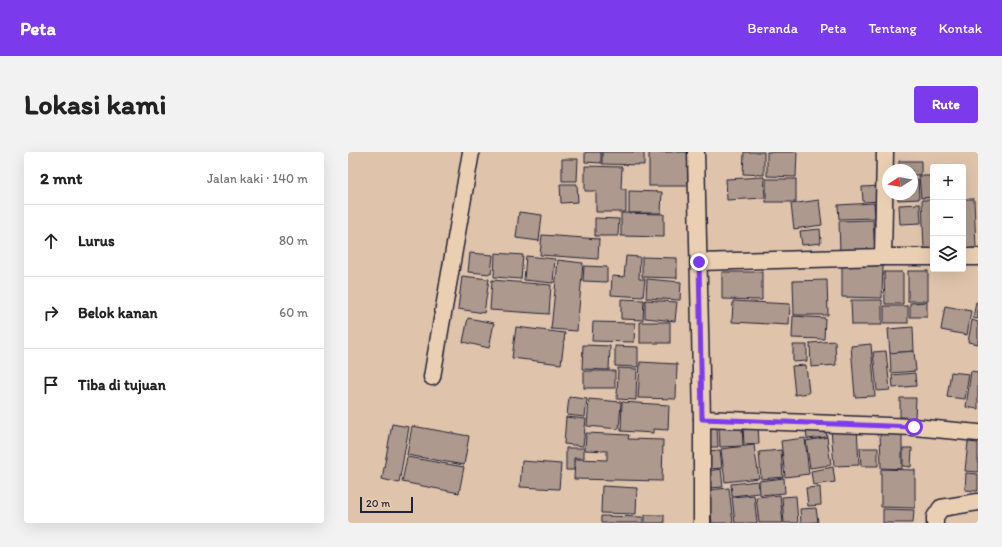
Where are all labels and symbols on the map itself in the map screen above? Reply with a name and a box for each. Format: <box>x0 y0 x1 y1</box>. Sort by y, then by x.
north arrow <box>882 164 918 200</box>
route end <box>690 253 708 271</box>
route start <box>905 418 923 436</box>
scale bar <box>360 495 413 514</box>

